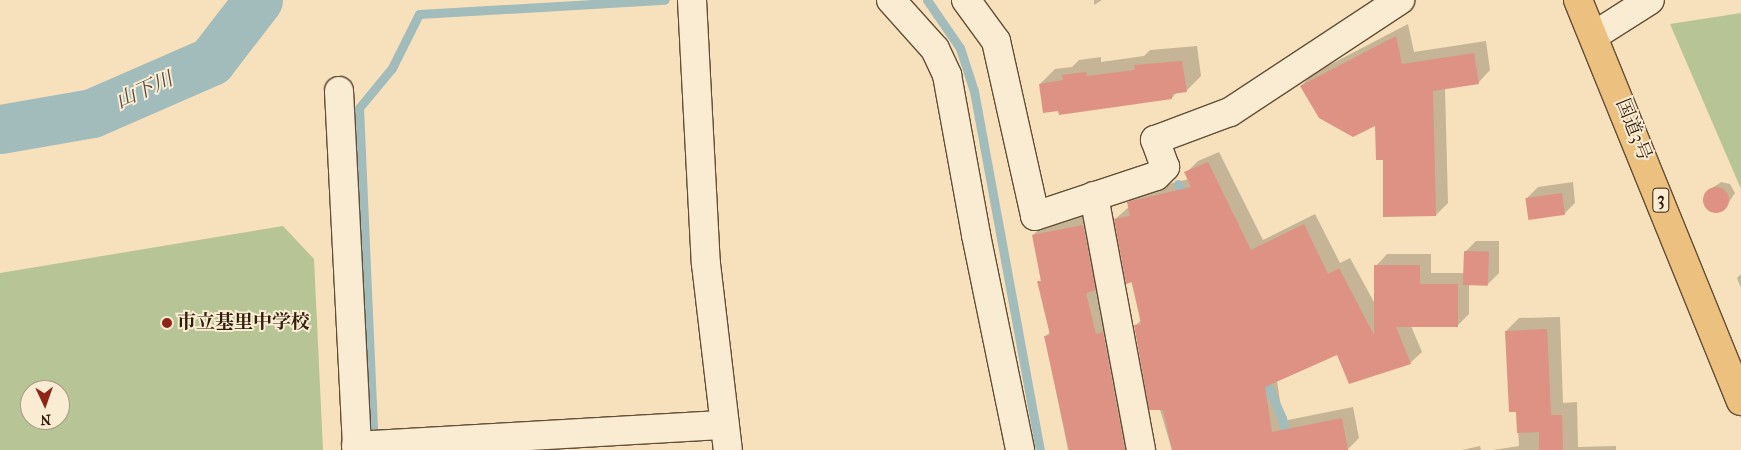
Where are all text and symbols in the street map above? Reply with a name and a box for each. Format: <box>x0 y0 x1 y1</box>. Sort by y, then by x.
water label: 山下川 <box>112 67 176 113</box>
street label: 国道3号 <box>1610 96 1656 164</box>
road number: 3 <box>1652 184 1670 216</box>
place label: 市立基里中学校 <box>177 312 310 334</box>
marker: 市立基里中学校 <box>161 317 173 329</box>
north arrow <box>20 380 70 430</box>
text: N <box>40 411 52 428</box>

